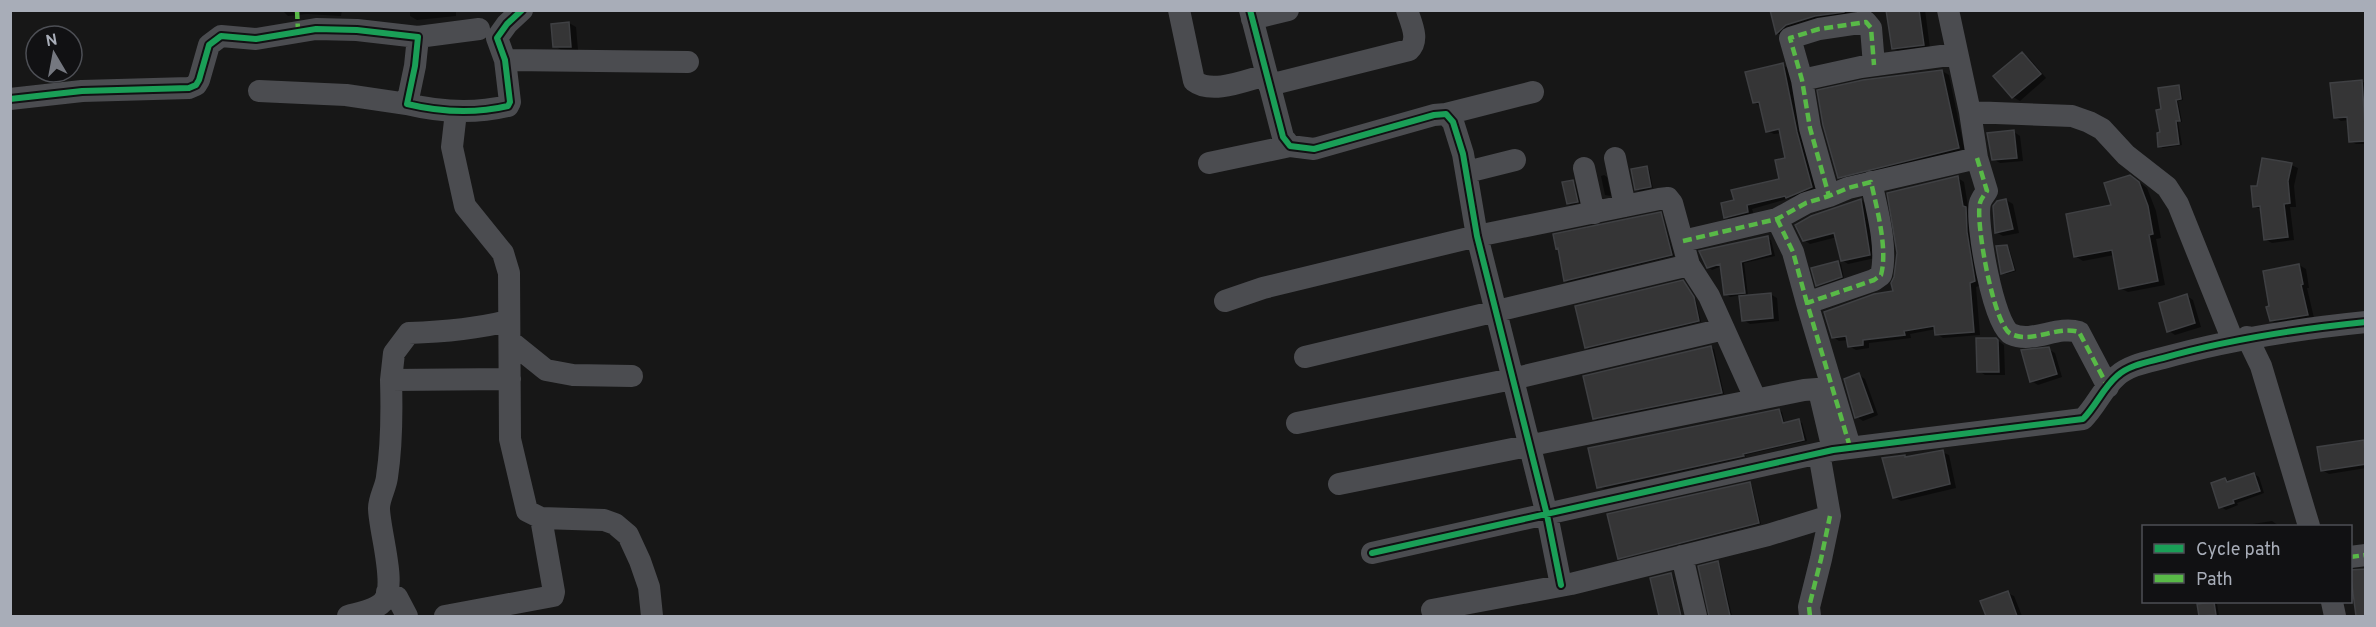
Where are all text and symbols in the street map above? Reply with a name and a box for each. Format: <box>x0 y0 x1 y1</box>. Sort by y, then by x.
north arrow <box>24 24 84 84</box>
text: N <box>44 30 59 52</box>
legend <box>2142 525 2352 603</box>
text: Cycle path <box>2196 539 2281 562</box>
text: Path <box>2196 569 2233 592</box>

